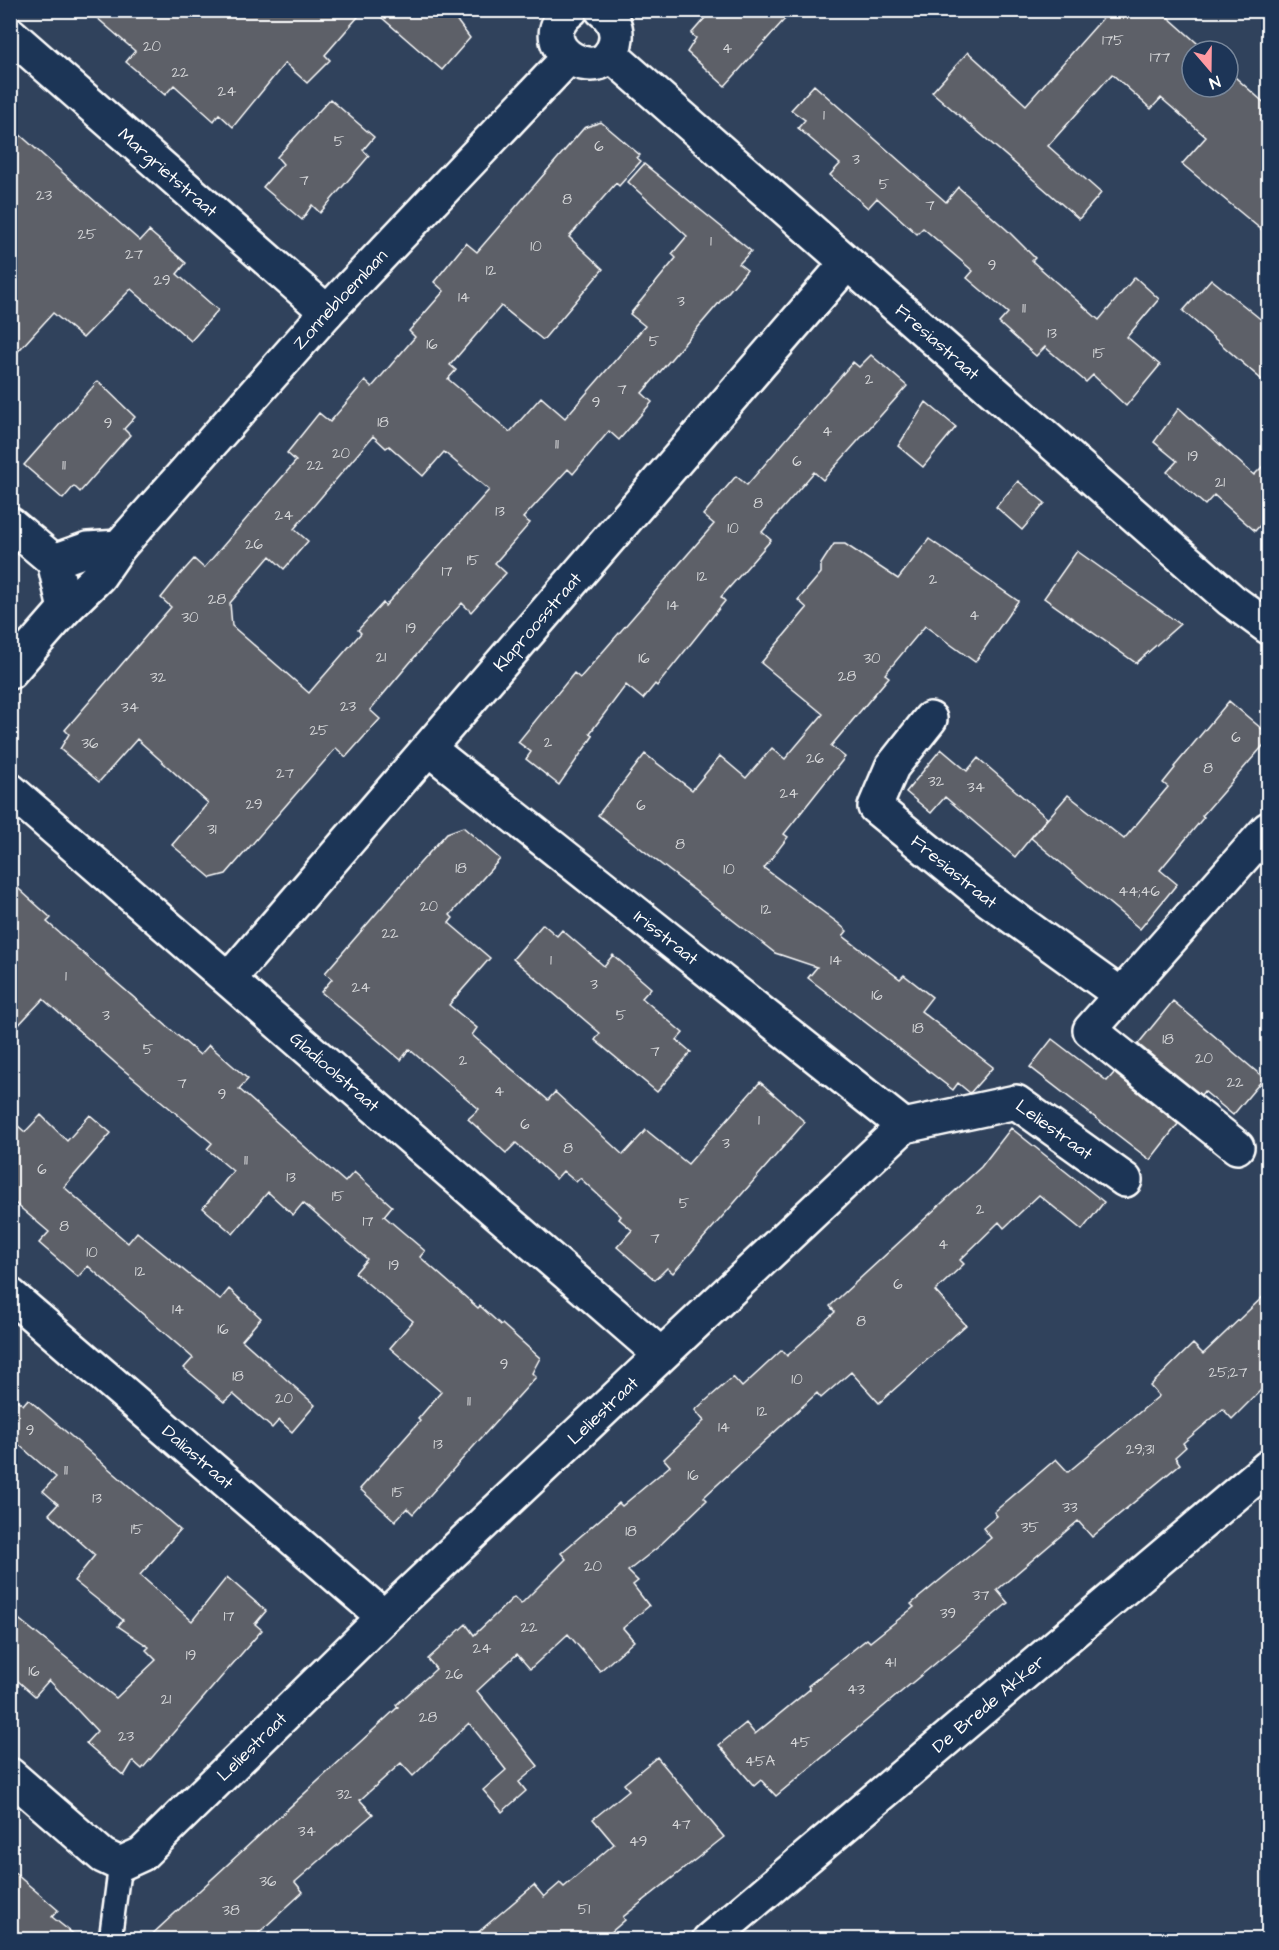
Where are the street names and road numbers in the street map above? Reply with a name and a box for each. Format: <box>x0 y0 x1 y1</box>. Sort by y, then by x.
street label: Margrietstraat <box>113 122 224 224</box>
street label: Zonnebloemlaan <box>287 244 393 355</box>
street label: Fresiastraat <box>890 298 986 386</box>
street label: Klaproosstraat <box>487 566 588 677</box>
street label: Fresiastraat <box>906 829 1003 915</box>
street label: Irisstraat <box>629 904 705 971</box>
street label: Gladioolstraat <box>285 1026 386 1118</box>
street label: Leliestraat <box>1011 1093 1099 1166</box>
street label: Leliestraat <box>562 1370 644 1450</box>
street label: Daliastraat <box>157 1419 240 1495</box>
street label: De Brede Akker <box>927 1649 1050 1759</box>
street label: Leliestraat <box>211 1706 293 1787</box>

